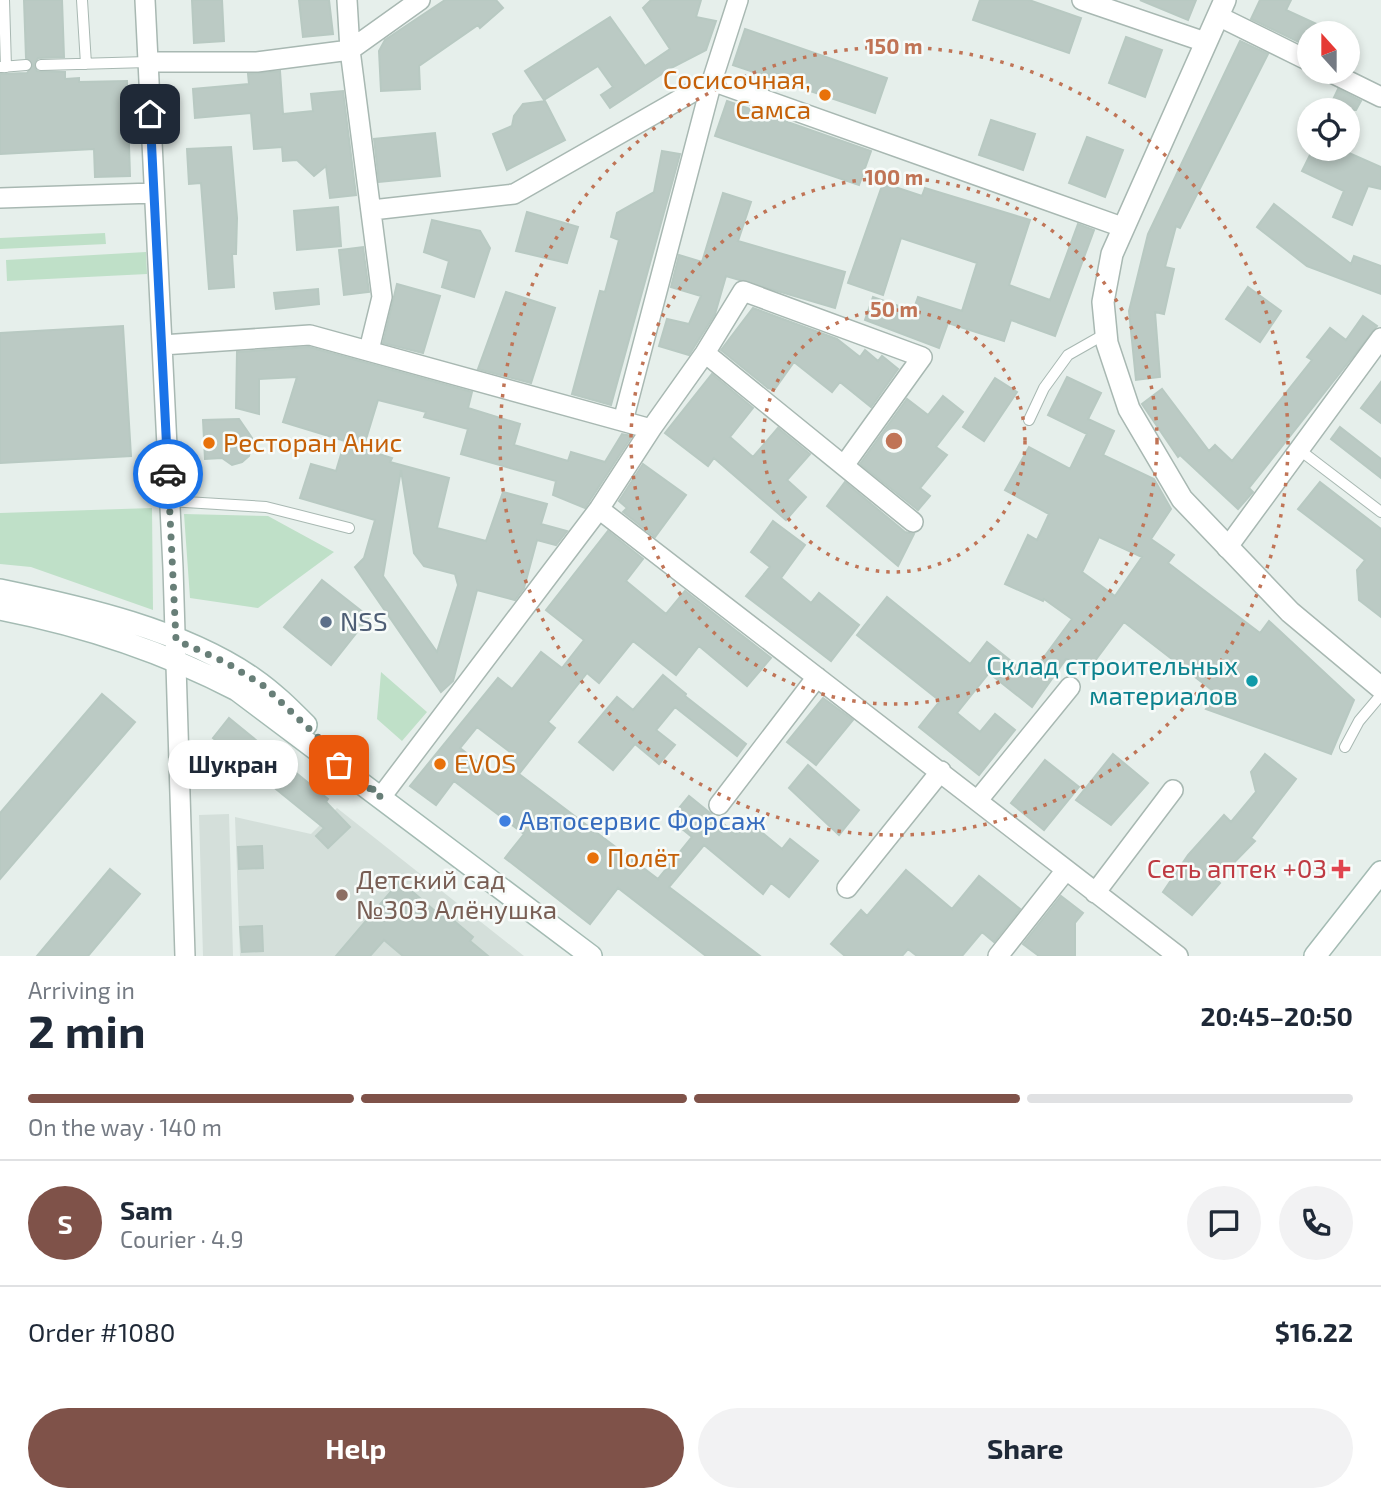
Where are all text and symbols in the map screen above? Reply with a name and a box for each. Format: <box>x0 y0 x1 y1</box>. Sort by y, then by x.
north arrow <box>1297 21 1360 84</box>
map controls <box>1297 21 1360 161</box>
text: 150 m <box>866 33 922 58</box>
place label: Сосисочная, Самса <box>663 63 811 124</box>
pin <box>120 84 180 144</box>
marker: Сосисочная, Самса <box>817 87 833 103</box>
icon: home <box>131 95 169 133</box>
button: locate <box>1297 98 1360 161</box>
text: 100 m <box>865 164 923 189</box>
text: 50 m <box>870 296 918 321</box>
place label: Ресторан Анис <box>223 426 402 457</box>
centre of rings <box>882 429 906 453</box>
marker: Ресторан Анис <box>201 435 217 451</box>
courier <box>133 439 203 509</box>
icon: car <box>149 455 187 493</box>
place label: NSS <box>340 605 388 636</box>
marker: NSS <box>318 614 334 630</box>
place label: Склад строительных материалов <box>986 649 1238 710</box>
marker: Склад строительных материалов <box>1244 673 1260 689</box>
pin <box>309 735 369 795</box>
callout: Шукран <box>168 740 297 790</box>
icon: bag <box>320 746 358 784</box>
place label: EVOS <box>454 747 516 778</box>
text: Шукран <box>188 750 278 778</box>
marker: EVOS <box>432 756 448 772</box>
place label: Автосервис Форсаж <box>519 804 766 835</box>
marker: Автосервис Форсаж <box>497 813 513 829</box>
place label: Полёт <box>607 841 680 872</box>
marker: Полёт <box>585 850 601 866</box>
place label: Сеть аптек +03 <box>1147 852 1327 883</box>
marker: Сеть аптек +03 <box>1333 861 1349 877</box>
place label: Детский сад №303 Алёнушка <box>356 863 557 925</box>
marker: Детский сад №303 Алёнушка <box>334 887 350 903</box>
text: Arriving in <box>28 976 135 1004</box>
text: 20:45–20:50 <box>1200 1000 1353 1031</box>
text: 2 min <box>28 1002 146 1057</box>
text: On the way · 140 m <box>28 1113 222 1141</box>
button: chat <box>1187 1186 1261 1260</box>
button: phone <box>1279 1186 1353 1260</box>
text: Sam <box>120 1194 173 1225</box>
text: S <box>57 1208 73 1239</box>
text: Courier · 4.9 <box>120 1225 244 1253</box>
text: Order #1080 <box>28 1316 175 1347</box>
text: $16.22 <box>1275 1316 1353 1347</box>
button: Help <box>28 1408 684 1488</box>
button: Share <box>698 1408 1353 1488</box>

